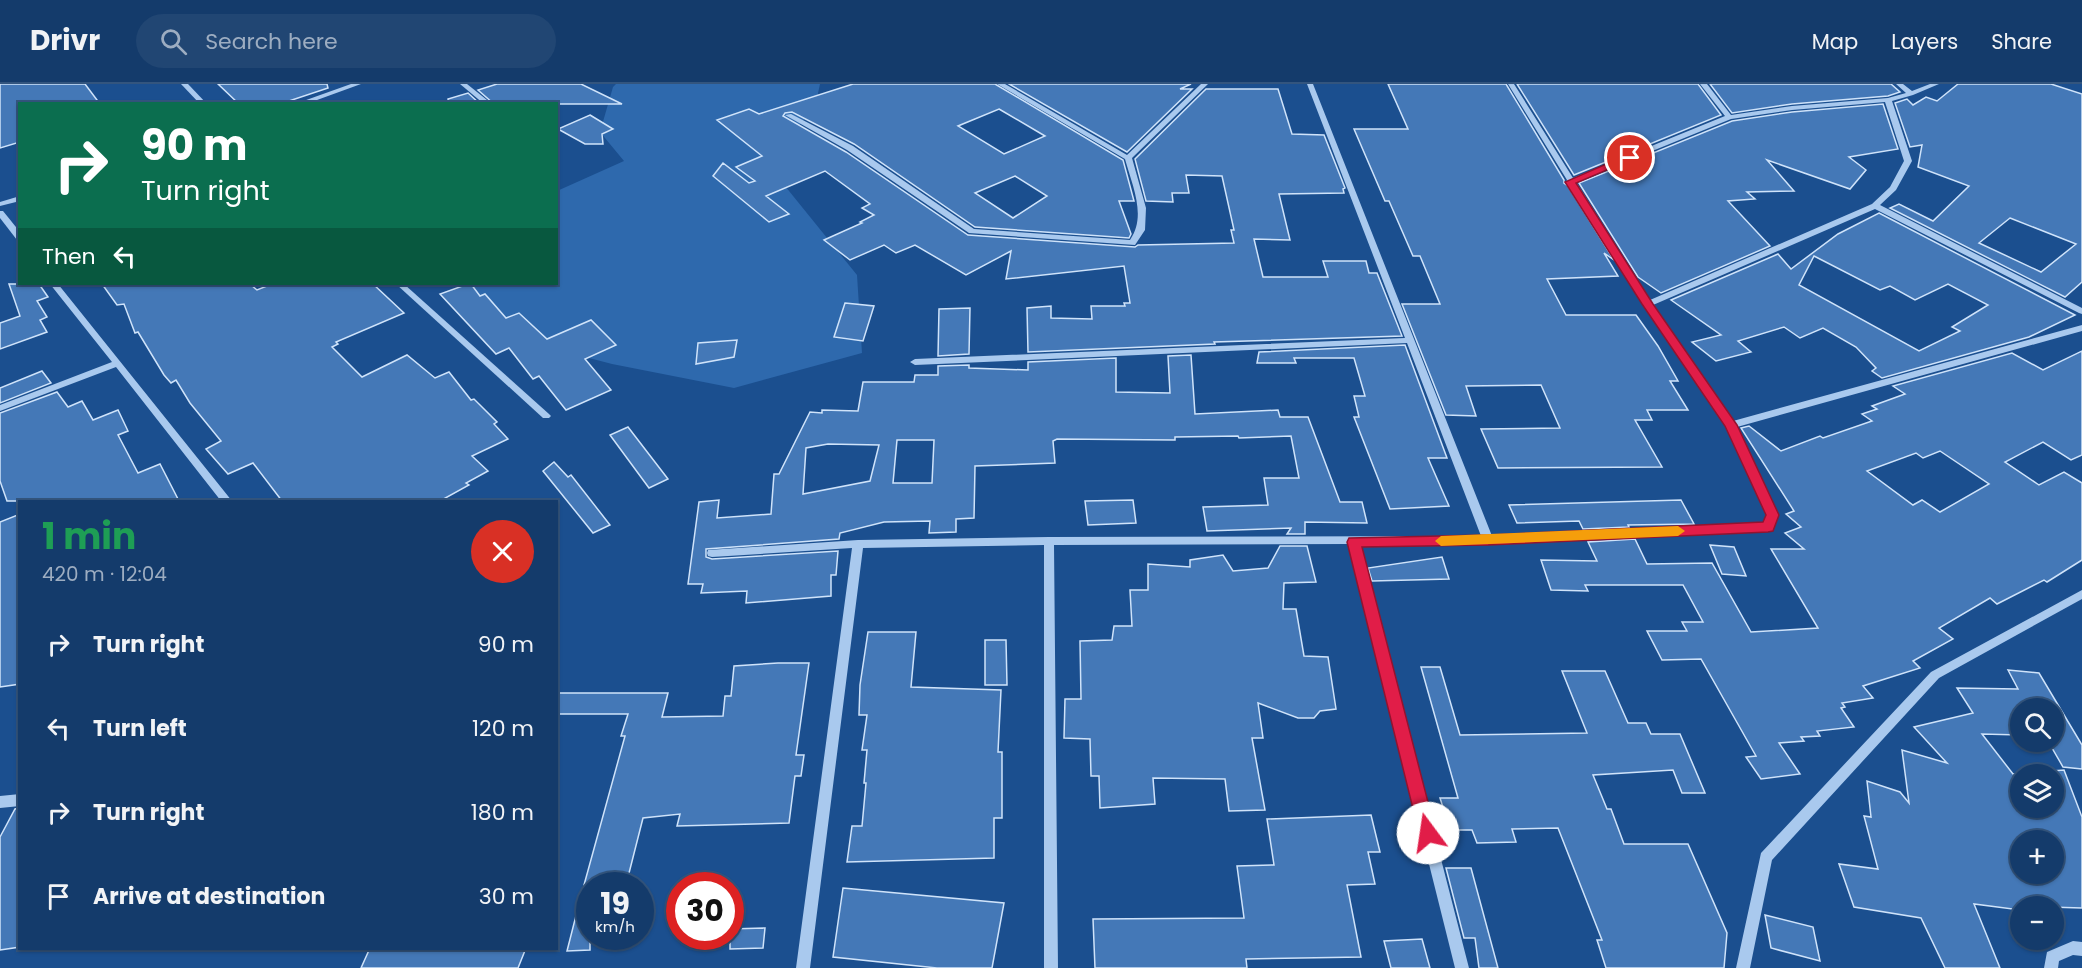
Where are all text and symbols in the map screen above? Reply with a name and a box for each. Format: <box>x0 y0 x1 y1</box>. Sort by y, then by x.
search box <box>136 14 556 68</box>
text: Drivr <box>30 21 100 60</box>
icon: search <box>157 25 190 58</box>
text: Search here <box>205 26 338 57</box>
text: Map <box>1812 27 1858 56</box>
text: Layers <box>1891 27 1958 56</box>
text: Share <box>1991 27 2052 56</box>
text: 90 m <box>141 116 248 175</box>
icon: right <box>42 126 120 204</box>
pin <box>1604 132 1655 183</box>
icon: arrive <box>1613 141 1646 174</box>
text: Turn right <box>141 172 270 209</box>
icon: left <box>108 240 141 273</box>
text: Then <box>42 241 96 272</box>
text: 1 min <box>42 511 136 562</box>
button: close <box>471 520 534 583</box>
text: 420 m · 12:04 <box>42 560 167 588</box>
icon: right <box>42 628 75 661</box>
text: Turn right <box>93 629 204 660</box>
text: 90 m <box>478 629 534 660</box>
map controls <box>2010 698 2064 950</box>
button: search <box>2010 698 2064 752</box>
icon: left <box>42 712 75 745</box>
text: Turn left <box>93 713 187 744</box>
text: 120 m <box>472 713 534 744</box>
button: layers <box>2010 764 2064 818</box>
icon: right <box>42 796 75 829</box>
text: Turn right <box>93 797 204 828</box>
text: 180 m <box>471 797 534 828</box>
position arrow <box>1396 801 1460 865</box>
button: + <box>2010 830 2064 884</box>
speed limit sign: 30 <box>666 872 744 950</box>
icon: arrive <box>42 880 75 913</box>
text: Arrive at destination <box>93 881 325 912</box>
text: 30 m <box>479 881 534 912</box>
text: 19 <box>600 882 630 925</box>
button: − <box>2010 896 2064 950</box>
text: km/h <box>595 916 635 937</box>

